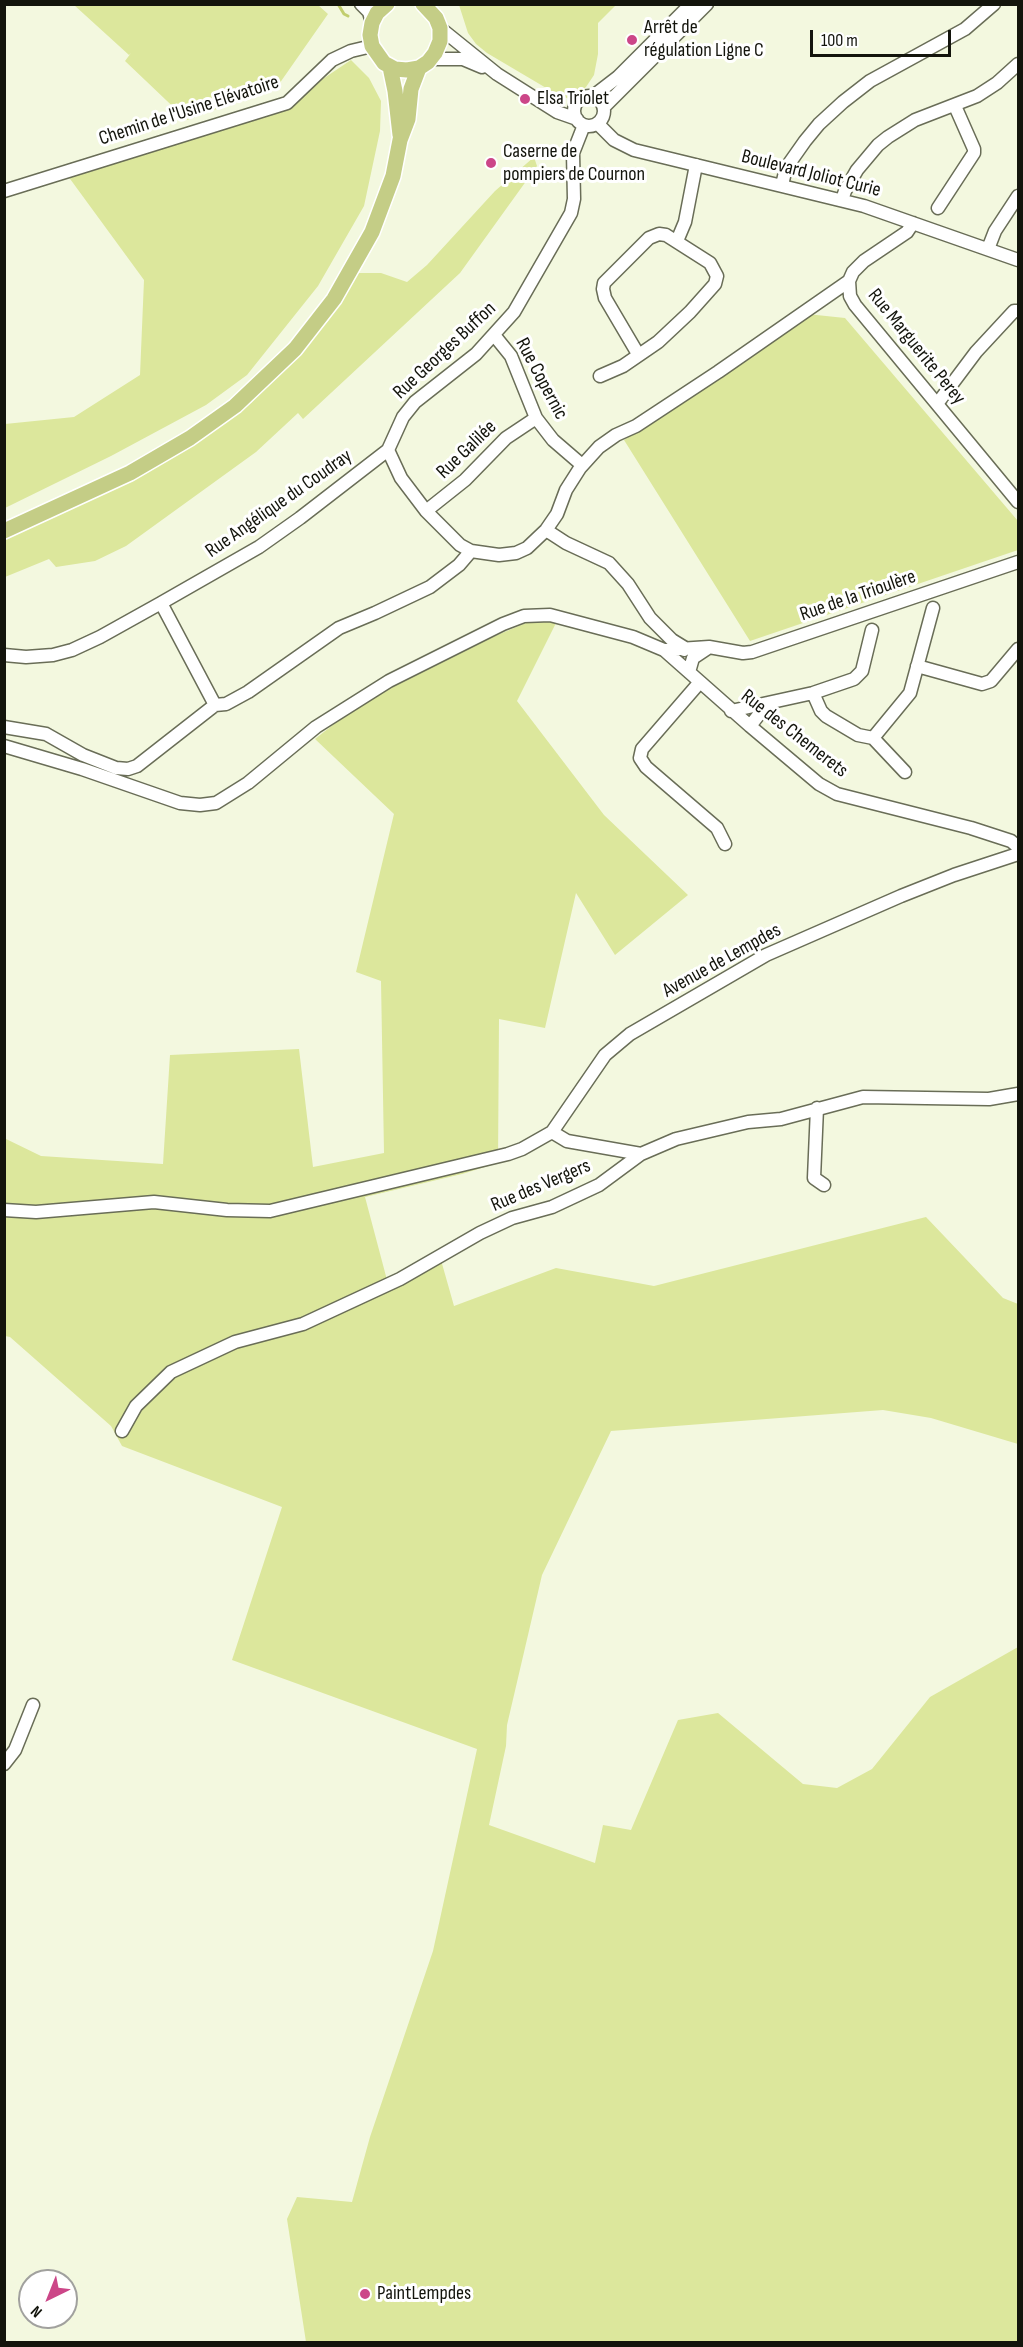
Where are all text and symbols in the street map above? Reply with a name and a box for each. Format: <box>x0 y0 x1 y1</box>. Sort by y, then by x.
place label: Arrêt de régulation Ligne C <box>644 16 764 63</box>
scale bar <box>813 18 954 56</box>
text: 100 m <box>821 30 858 51</box>
marker: Arrêt de régulation Ligne C <box>625 33 639 47</box>
street label: Chemin de l'Usine Elévatoire <box>96 71 282 151</box>
place label: Elsa Triolet <box>537 87 609 111</box>
marker: Elsa Triolet <box>518 92 532 106</box>
place label: Caserne de pompiers de Cournon <box>503 140 645 187</box>
street label: Boulevard Joliot Curie <box>739 145 883 203</box>
marker: Caserne de pompiers de Cournon <box>484 156 498 170</box>
street label: Rue Marguerite Perey <box>862 284 970 410</box>
street label: Rue Georges Buffon <box>389 297 501 405</box>
street label: Rue Copernic <box>510 334 572 424</box>
street label: Rue Galilée <box>432 416 502 484</box>
street label: Rue Angélique du Coudray <box>201 445 357 563</box>
street label: Rue de la Trioulère <box>797 565 919 627</box>
street label: Rue des Chemerets <box>736 685 852 783</box>
street label: Avenue de Lempdes <box>659 919 785 1003</box>
street label: Rue des Vergers <box>488 1154 594 1218</box>
north arrow <box>18 2269 78 2329</box>
place label: PaintLempdes <box>377 2282 471 2306</box>
marker: PaintLempdes <box>358 2287 372 2301</box>
text: N <box>27 2301 46 2321</box>

